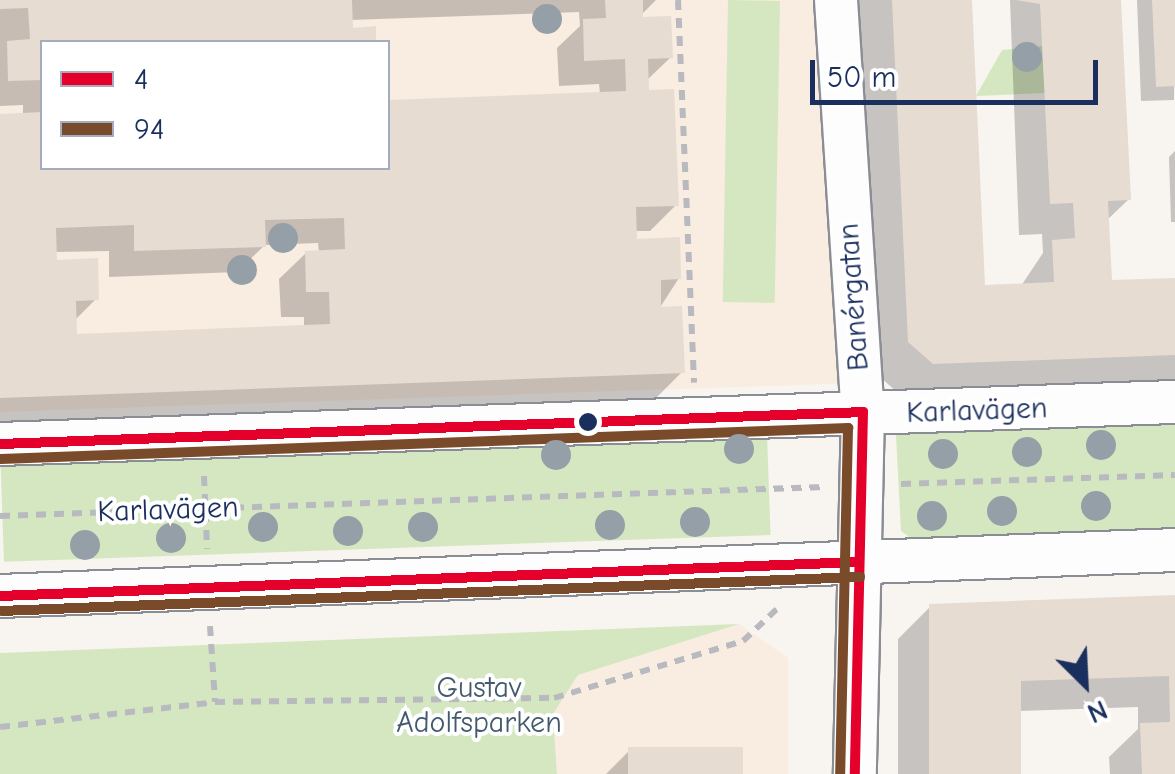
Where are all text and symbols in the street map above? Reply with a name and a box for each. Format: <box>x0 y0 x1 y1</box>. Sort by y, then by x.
legend <box>40 40 390 170</box>
scale bar <box>815 40 1102 102</box>
text: 50 m <box>827 60 896 95</box>
text: 4 <box>134 62 149 97</box>
text: 94 <box>134 112 164 147</box>
street label: Banérgatan <box>831 222 877 372</box>
street label: Karlavägen <box>906 391 1048 431</box>
unlabelled marker <box>578 412 598 432</box>
street label: Karlavägen <box>97 490 239 530</box>
north arrow <box>1035 634 1135 734</box>
park label: Gustav Adolfsparken <box>396 670 562 740</box>
text: N <box>1082 693 1112 730</box>

